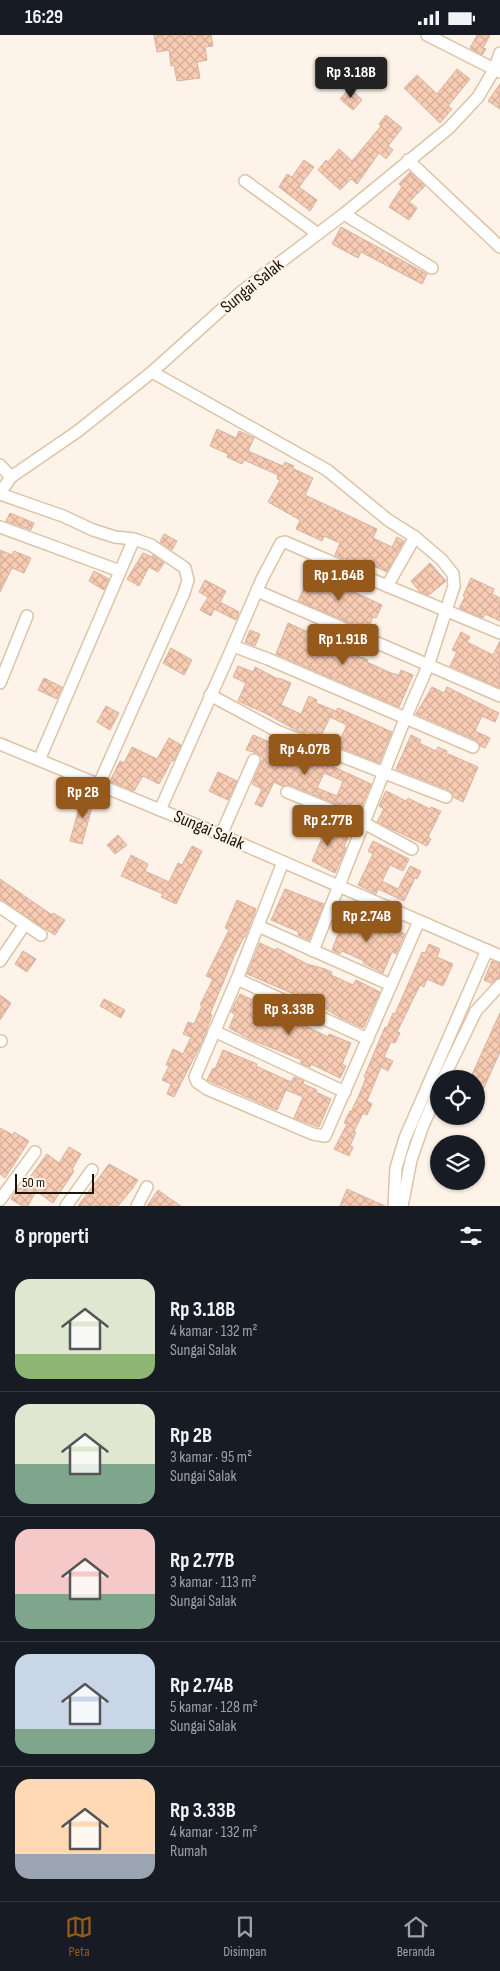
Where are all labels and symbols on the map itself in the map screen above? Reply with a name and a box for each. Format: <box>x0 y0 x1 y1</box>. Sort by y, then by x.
pin: Rp 3.18B <box>299 57 403 99</box>
street label: Sungai Salak <box>216 254 288 318</box>
pin: Rp 1.64B <box>287 559 391 602</box>
pin: Rp 1.91B <box>291 623 395 666</box>
pin: Rp 4.07B <box>253 733 357 776</box>
pin: Rp 2B <box>48 777 118 819</box>
pin: Rp 2.77B <box>276 805 380 847</box>
street label: Sungai Salak <box>170 806 248 854</box>
pin: Rp 2.74B <box>315 901 419 943</box>
pin: Rp 3.33B <box>237 993 341 1036</box>
scale bar <box>15 1171 94 1194</box>

